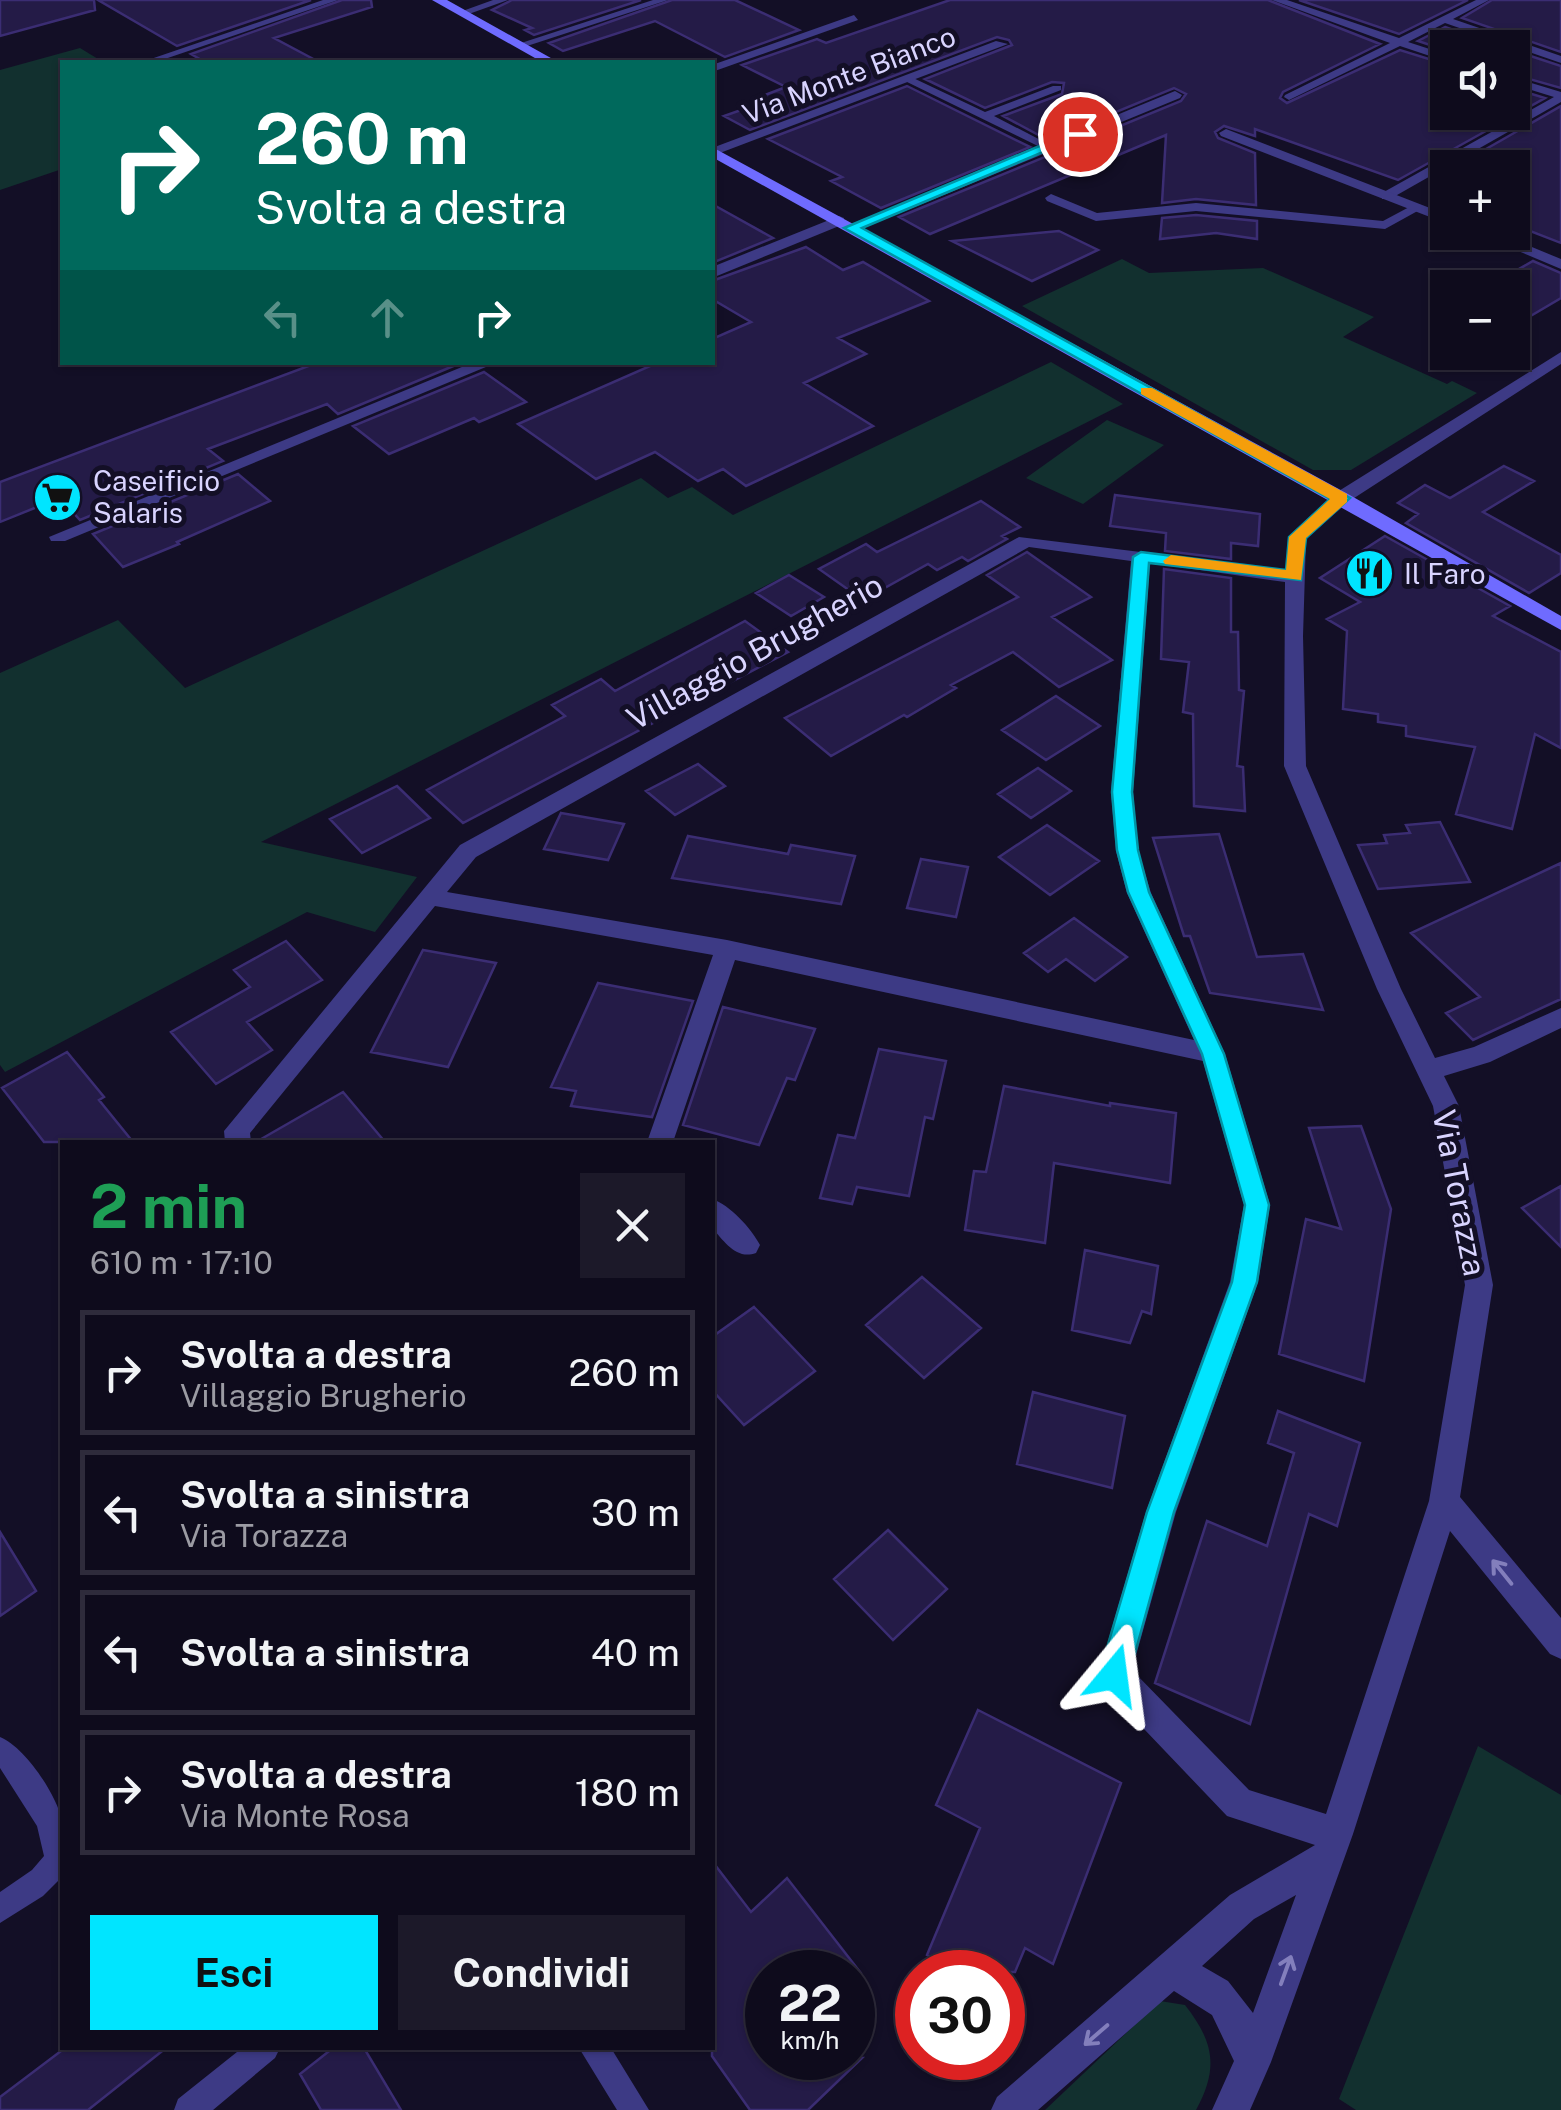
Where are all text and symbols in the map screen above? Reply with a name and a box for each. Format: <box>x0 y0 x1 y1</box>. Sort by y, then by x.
street label: Via Monte Bianco <box>738 19 960 130</box>
map controls <box>1430 30 1530 370</box>
button: sound <box>1430 30 1530 130</box>
pin <box>1038 92 1123 177</box>
text: 260 m <box>255 97 469 180</box>
icon: right <box>90 100 220 230</box>
icon: arrive <box>1053 107 1108 162</box>
button: + <box>1430 150 1530 250</box>
text: Svolta a destra <box>255 181 567 234</box>
button: − <box>1430 270 1530 370</box>
icon: left <box>255 290 310 345</box>
icon: ahead <box>360 290 415 345</box>
icon: right <box>465 290 520 345</box>
place label: Caseificio Salaris <box>93 464 220 529</box>
supermarket icon: Caseificio Salaris <box>32 471 84 523</box>
restaurant icon: Il Faro <box>1343 548 1395 600</box>
place label: Il Faro <box>1404 557 1486 590</box>
street label: Villaggio Brugherio <box>620 566 889 737</box>
street label: Via Torazza <box>1425 1107 1494 1279</box>
text: 2 min <box>90 1171 247 1242</box>
button: close <box>580 1173 685 1278</box>
text: 610 m · 17:10 <box>90 1244 273 1281</box>
text: Svolta a destra <box>180 1332 452 1377</box>
icon: right <box>95 1345 150 1400</box>
text: 260 m <box>569 1350 680 1395</box>
text: Villaggio Brugherio <box>180 1377 467 1414</box>
text: Svolta a sinistra <box>180 1472 470 1517</box>
icon: left <box>95 1485 150 1540</box>
text: 30 m <box>591 1490 680 1535</box>
text: Via Torazza <box>180 1517 348 1554</box>
one-way arrow <box>1492 1559 1514 1585</box>
position arrow <box>1062 1623 1166 1727</box>
icon: left <box>95 1625 150 1680</box>
text: Svolta a sinistra <box>180 1630 470 1675</box>
text: 40 m <box>591 1630 680 1675</box>
text: Svolta a destra <box>180 1752 452 1797</box>
icon: right <box>95 1765 150 1820</box>
text: 180 m <box>575 1770 680 1815</box>
text: Via Monte Rosa <box>180 1797 410 1834</box>
button: Esci <box>90 1915 378 2030</box>
button: Condividi <box>398 1915 685 2030</box>
speed limit sign: 30 <box>895 1950 1025 2080</box>
one-way arrow <box>1278 1955 1296 1986</box>
text: 22 <box>778 1973 842 2032</box>
one-way arrow <box>1083 2024 1109 2046</box>
text: km/h <box>781 2025 839 2055</box>

